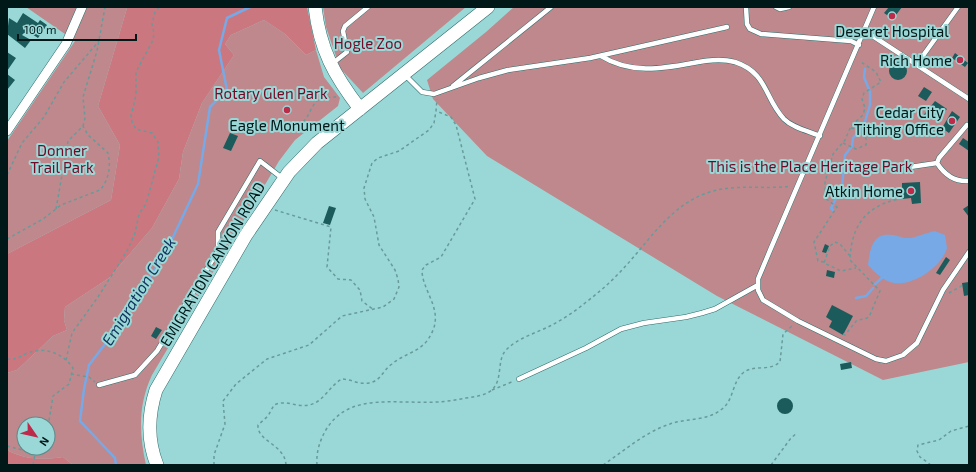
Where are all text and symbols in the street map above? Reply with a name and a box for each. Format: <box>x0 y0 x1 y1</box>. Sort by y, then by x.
marker: Deseret Hospital <box>887 11 897 21</box>
scale bar <box>18 16 136 42</box>
text: 100 m <box>24 22 56 36</box>
place label: Deseret Hospital <box>835 22 949 40</box>
park label: Hogle Zoo <box>334 34 402 52</box>
place label: Rich Home <box>880 51 952 69</box>
marker: Rich Home <box>955 55 965 65</box>
park label: Rotary Glen Park <box>214 84 328 102</box>
place label: Cedar City Tithing Office <box>854 103 944 138</box>
marker: Eagle Monument <box>282 105 292 115</box>
place label: Eagle Monument <box>229 116 345 134</box>
marker: Cedar City Tithing Office <box>947 116 957 126</box>
park label: Donner Trail Park <box>30 141 94 176</box>
park label: This is the Place Heritage Park <box>708 157 913 175</box>
street label: EMIGRATION CANYON ROAD <box>156 179 268 349</box>
place label: Atkin Home <box>825 182 903 200</box>
marker: Atkin Home <box>906 186 916 196</box>
water label: Emigration Creek <box>97 233 179 349</box>
north arrow <box>16 416 56 456</box>
text: N <box>37 435 52 449</box>

